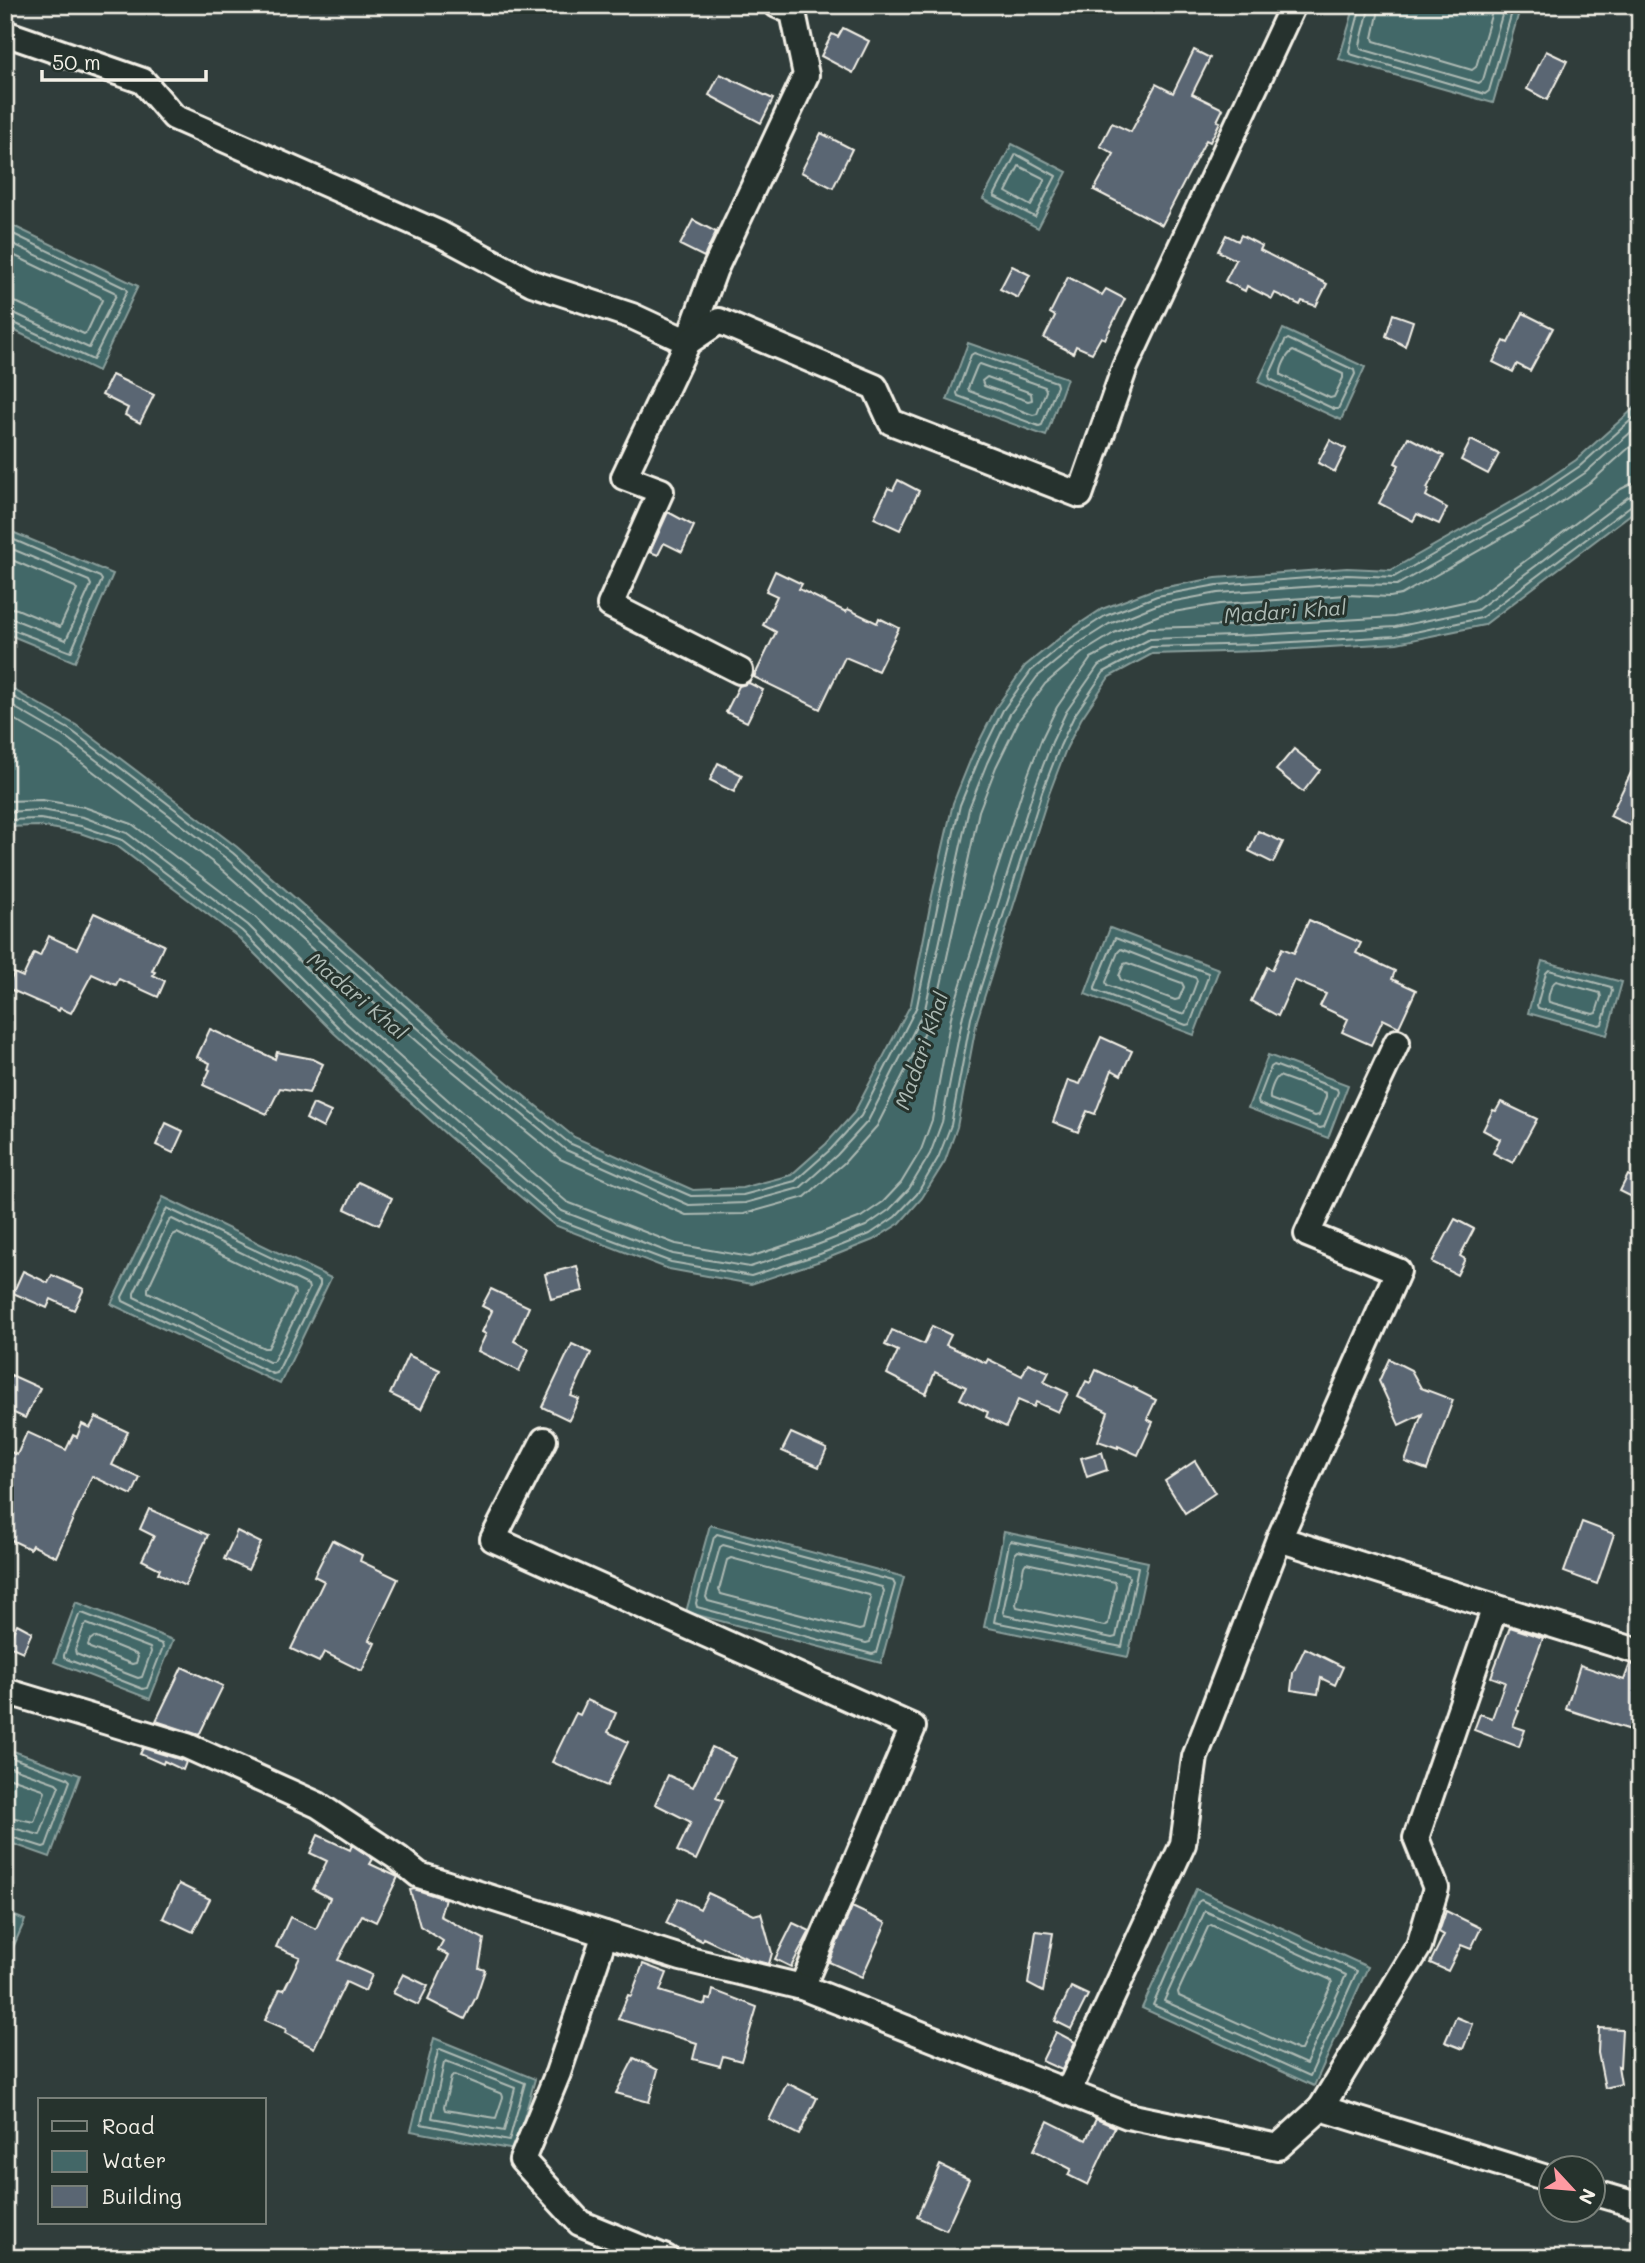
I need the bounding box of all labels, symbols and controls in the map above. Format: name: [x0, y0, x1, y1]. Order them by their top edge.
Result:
scale bar: [42, 38, 206, 82]
text: 50 m: [52, 48, 101, 75]
water label: Madari Khal: [1223, 593, 1348, 628]
water label: Madari Khal: [302, 945, 414, 1045]
water label: Madari Khal: [888, 987, 954, 1113]
legend: [38, 2098, 266, 2224]
text: Road: [102, 2112, 154, 2139]
text: Water: [102, 2146, 166, 2173]
north arrow: [1536, 2154, 1606, 2224]
text: Building: [102, 2182, 182, 2209]
text: N: [1573, 2185, 1602, 2209]

